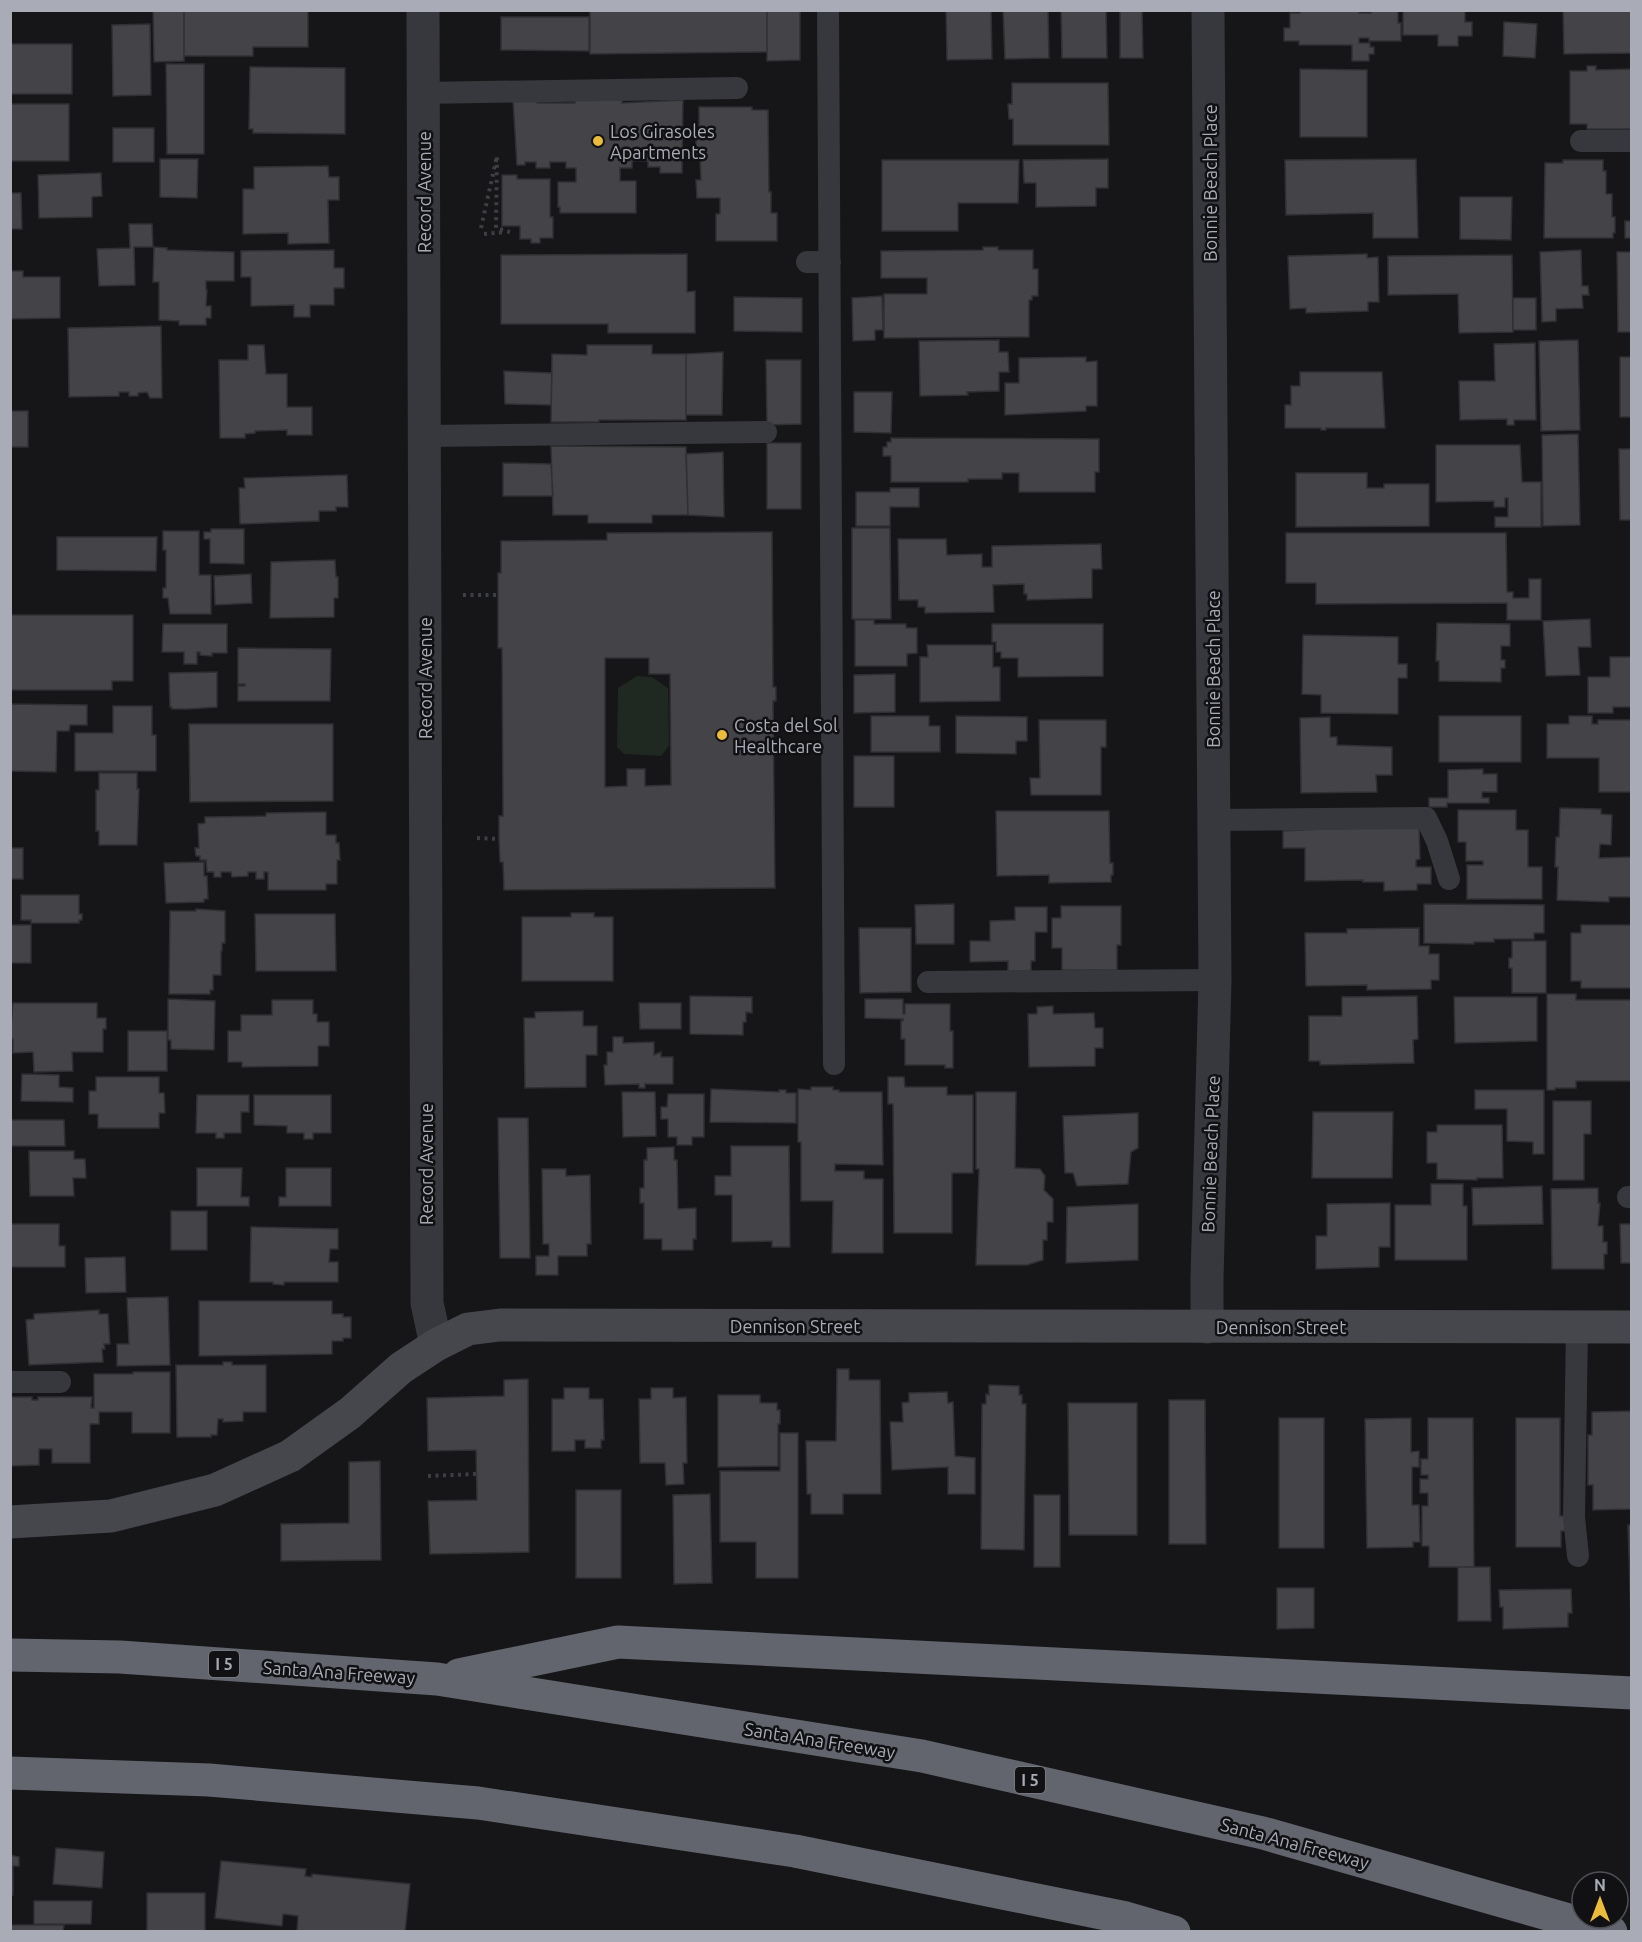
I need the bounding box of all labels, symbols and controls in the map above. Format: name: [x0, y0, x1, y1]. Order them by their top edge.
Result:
street label: Bonnie Beach Place: [1200, 104, 1220, 262]
place label: Los Girasoles Apartments: [610, 121, 715, 162]
street label: Record Avenue: [414, 131, 434, 253]
marker: Los Girasoles Apartments: [591, 134, 605, 148]
street label: Bonnie Beach Place: [1203, 590, 1223, 748]
street label: Record Avenue: [415, 617, 435, 739]
place label: Costa del Sol Healthcare: [734, 715, 838, 756]
marker: Costa del Sol Healthcare: [715, 728, 729, 742]
street label: Bonnie Beach Place: [1197, 1075, 1223, 1233]
street label: Record Avenue: [416, 1103, 436, 1225]
street label: Dennison Street: [730, 1316, 860, 1336]
street label: Dennison Street: [1216, 1317, 1346, 1337]
road number: I 5: [209, 1651, 239, 1677]
street label: Santa Ana Freeway: [262, 1657, 416, 1687]
street label: Santa Ana Freeway: [743, 1718, 897, 1762]
road number: I 5: [1015, 1767, 1045, 1793]
street label: Santa Ana Freeway: [1219, 1814, 1372, 1872]
north arrow: [1570, 1870, 1630, 1930]
text: N: [1594, 1876, 1606, 1894]

